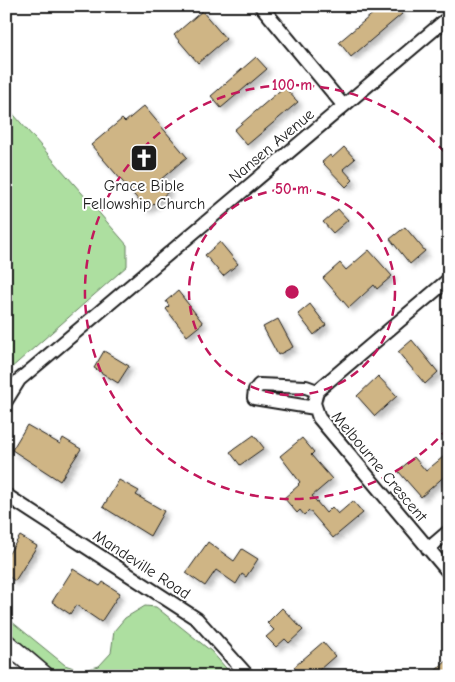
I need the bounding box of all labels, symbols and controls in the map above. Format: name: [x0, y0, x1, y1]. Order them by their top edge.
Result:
text: 100 m: [272, 76, 312, 94]
street label: Nansen Avenue: [226, 105, 318, 186]
church icon: Grace Bible Fellowship Church: [129, 143, 159, 173]
place label: Grace Bible Fellowship Church: [83, 177, 205, 213]
text: 50 m: [275, 180, 309, 198]
centre of rings: [283, 283, 301, 301]
street label: Melbourne Crescent: [328, 408, 431, 526]
street label: Mandeville Road: [89, 527, 193, 603]

